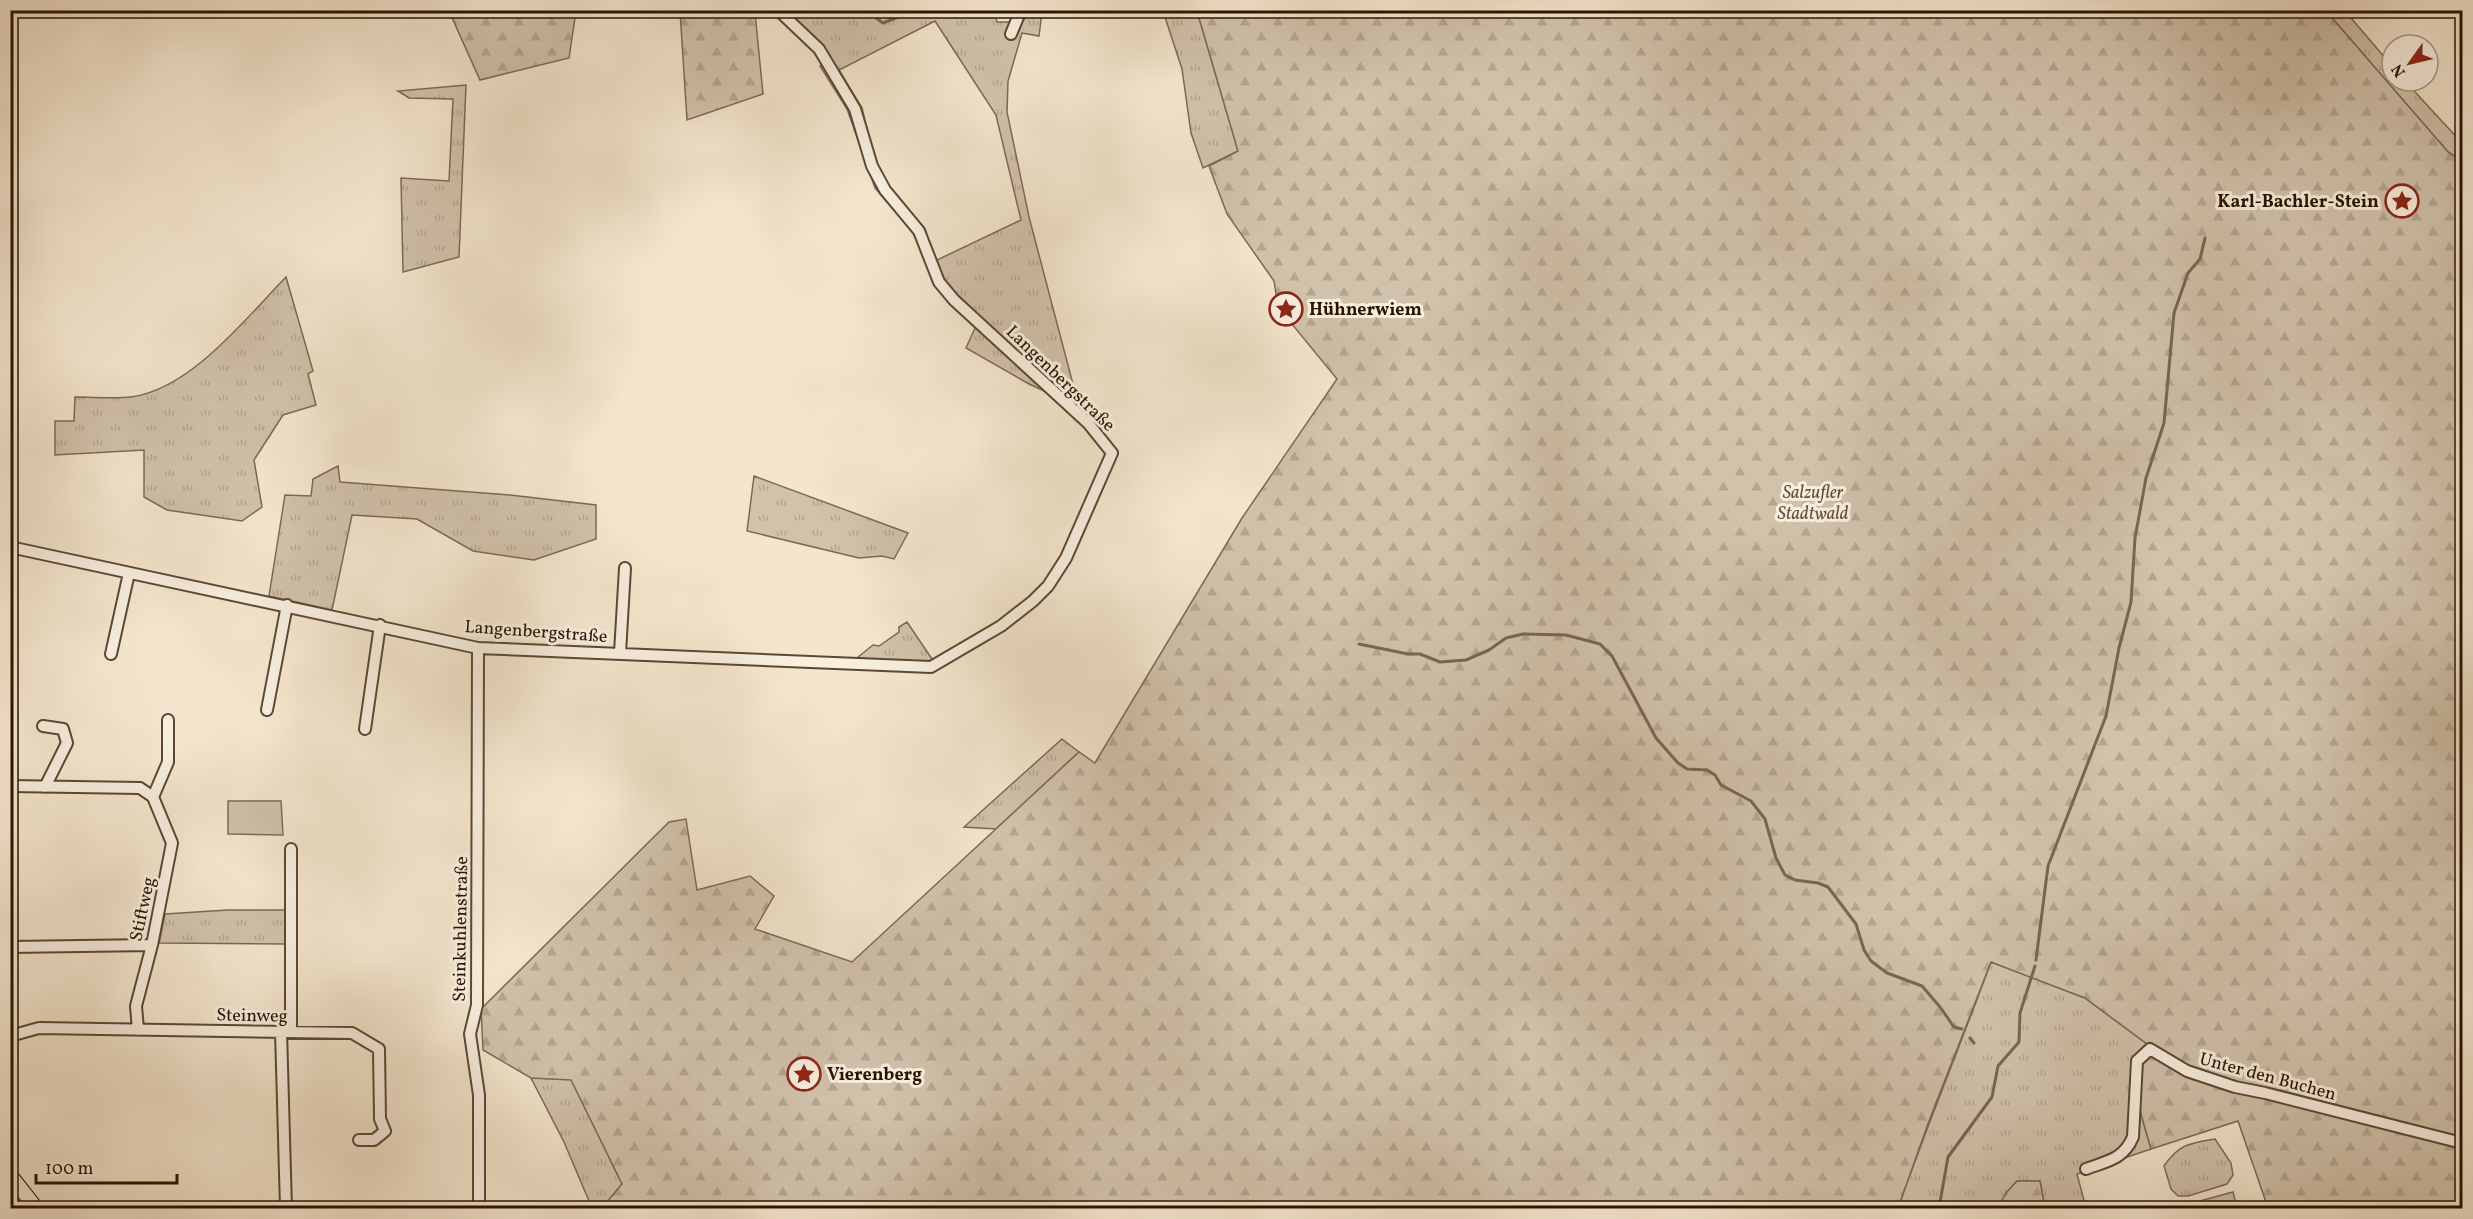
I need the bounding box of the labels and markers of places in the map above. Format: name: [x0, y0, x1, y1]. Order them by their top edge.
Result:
place icon: Karl-Bachler-Stein: [2384, 183, 2420, 219]
place label: Karl-Bachler-Stein: [2217, 190, 2379, 215]
place icon: Hühnerwiem: [1268, 291, 1304, 327]
place label: Hühnerwiem: [1309, 298, 1422, 323]
place icon: Vierenberg: [786, 1056, 822, 1092]
place label: Vierenberg: [827, 1063, 922, 1088]

